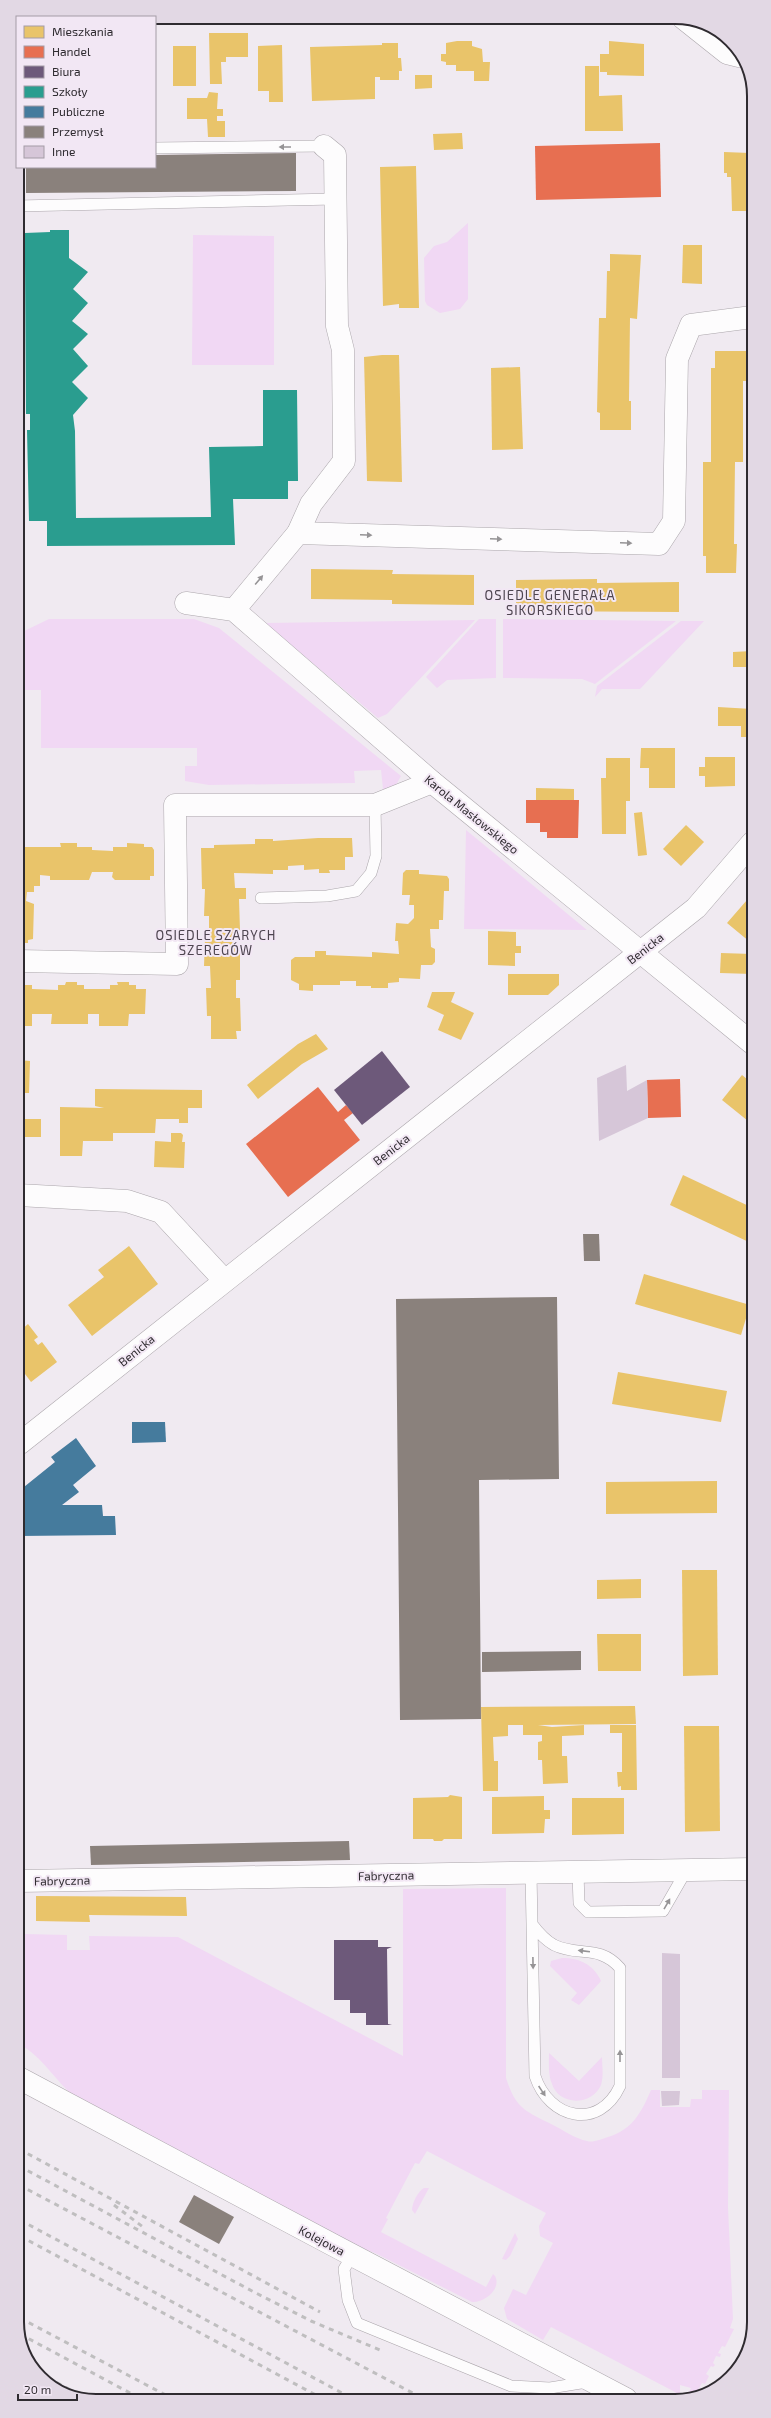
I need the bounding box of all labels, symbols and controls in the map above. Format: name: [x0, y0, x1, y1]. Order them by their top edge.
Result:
legend: [16, 16, 156, 168]
text: Mieszkania: [52, 24, 113, 38]
text: Handel: [52, 44, 91, 58]
text: Biura: [52, 64, 81, 78]
text: Szkoły: [52, 84, 88, 98]
text: Publiczne: [52, 104, 105, 118]
text: Przemysł: [52, 124, 103, 138]
text: Inne: [52, 144, 76, 158]
one-way arrow: [278, 144, 291, 150]
one-way arrow: [360, 532, 373, 538]
one-way arrow: [490, 536, 503, 542]
one-way arrow: [620, 540, 632, 547]
one-way arrow: [254, 575, 263, 586]
district label: OSIEDLE GENERAŁA SIKORSKIEGO: [484, 587, 616, 618]
street label: Karola Masłowskiego: [422, 772, 522, 856]
district label: OSIEDLE SZARYCH SZEREGÓW: [155, 927, 277, 958]
street label: Benicka: [624, 929, 666, 967]
street label: Benicka: [370, 1130, 412, 1168]
street label: Benicka: [115, 1331, 157, 1369]
street label: Fabryczna: [358, 1868, 414, 1882]
street label: Fabryczna: [34, 1873, 90, 1887]
one-way arrow: [664, 1898, 671, 1910]
one-way arrow: [578, 1948, 590, 1954]
one-way arrow: [530, 1957, 536, 1970]
one-way arrow: [617, 2049, 623, 2062]
one-way arrow: [538, 2086, 546, 2097]
street label: Kolejowa: [296, 2222, 347, 2259]
scale bar: [18, 2376, 77, 2402]
text: 20 m: [24, 2382, 51, 2396]

